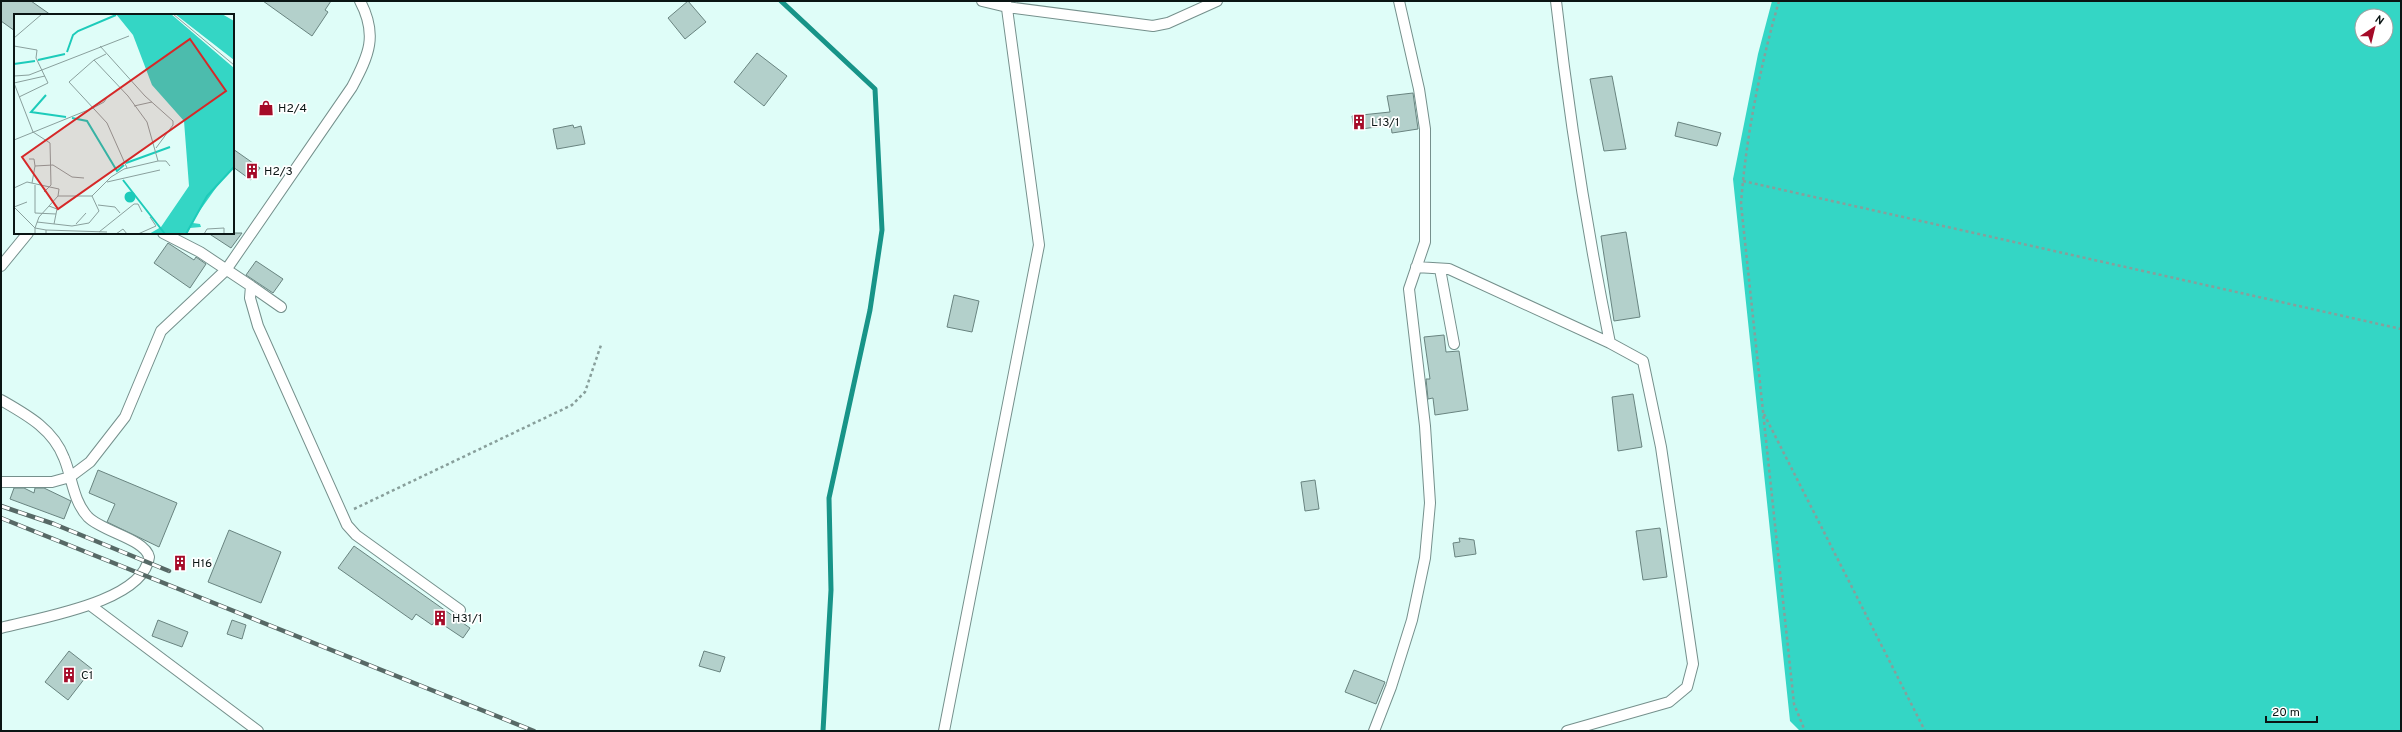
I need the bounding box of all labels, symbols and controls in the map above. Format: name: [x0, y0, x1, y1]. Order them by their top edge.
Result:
north arrow: [2354, 8, 2394, 48]
text: N: [2372, 13, 2386, 29]
inset map: [14, 14, 234, 234]
shop icon: H2/4: [257, 99, 275, 117]
place label: H2/4: [278, 101, 307, 117]
building icon: L13/1: [1350, 113, 1368, 131]
place label: L13/1: [1371, 115, 1399, 131]
building icon: H2/3: [243, 162, 261, 180]
place label: H2/3: [264, 164, 293, 180]
building icon: H16: [171, 554, 189, 572]
place label: H16: [192, 556, 212, 572]
building icon: H31/1: [431, 609, 449, 627]
place label: H31/1: [452, 611, 482, 627]
building icon: C1: [60, 666, 78, 684]
place label: C1: [81, 668, 93, 684]
scale bar: [2266, 698, 2317, 724]
text: 20 m: [2272, 705, 2300, 721]

